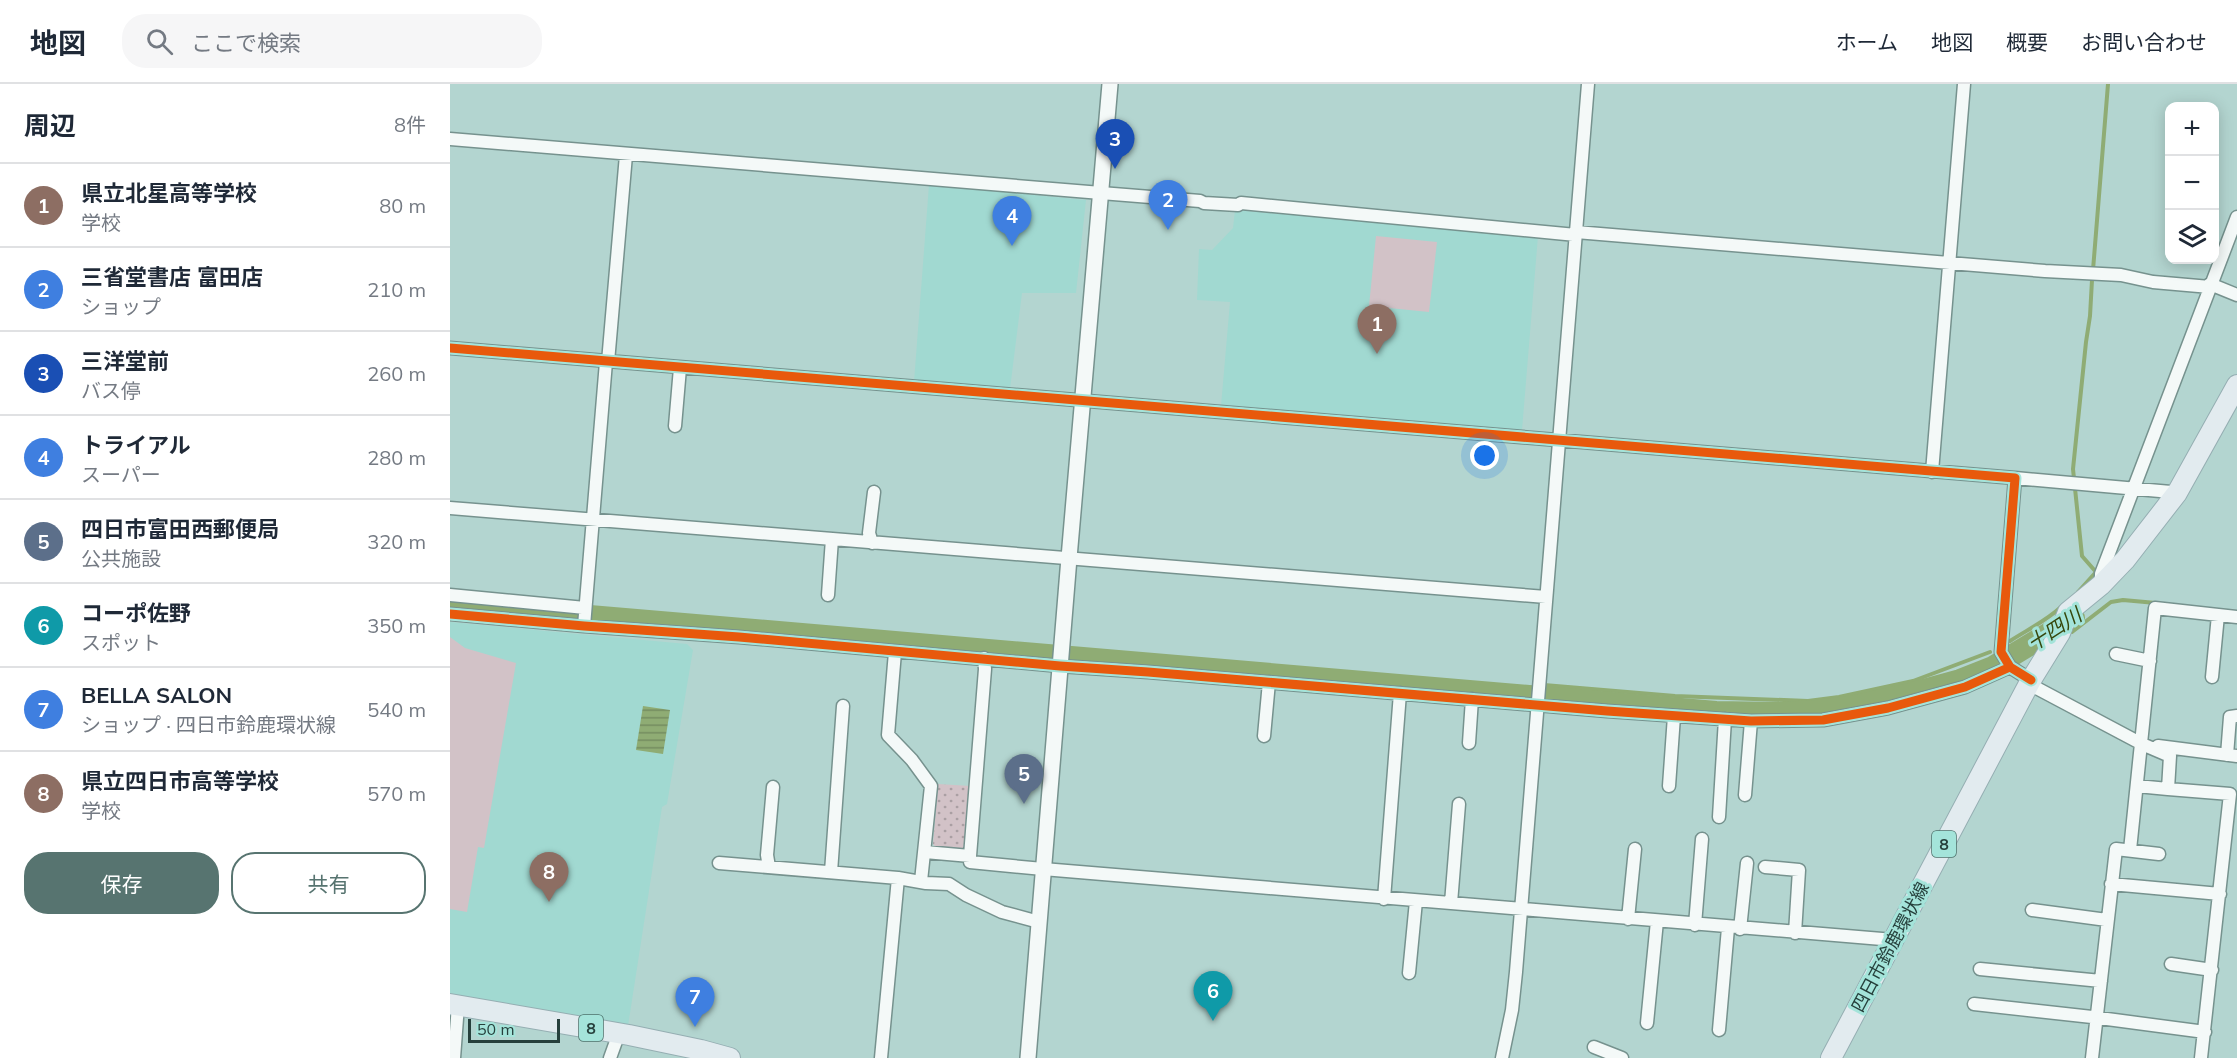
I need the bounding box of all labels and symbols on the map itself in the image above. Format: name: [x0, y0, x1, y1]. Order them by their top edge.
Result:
pin: 3: [1096, 120, 1134, 169]
pin: 2: [1148, 180, 1188, 230]
pin: 4: [992, 196, 1032, 246]
pin: 1: [1358, 304, 1396, 354]
your location: [1470, 441, 1499, 470]
water label: 十四川: [2022, 601, 2088, 656]
pin: 5: [1004, 754, 1044, 804]
road number: 8: [1932, 831, 1956, 857]
pin: 8: [530, 852, 568, 902]
street label: 四日市鈴鹿環状線: [1846, 878, 1934, 1016]
pin: 6: [1194, 972, 1233, 1021]
pin: 7: [676, 978, 714, 1027]
road number: 8: [579, 1015, 603, 1041]
scale bar: [468, 1016, 560, 1044]

